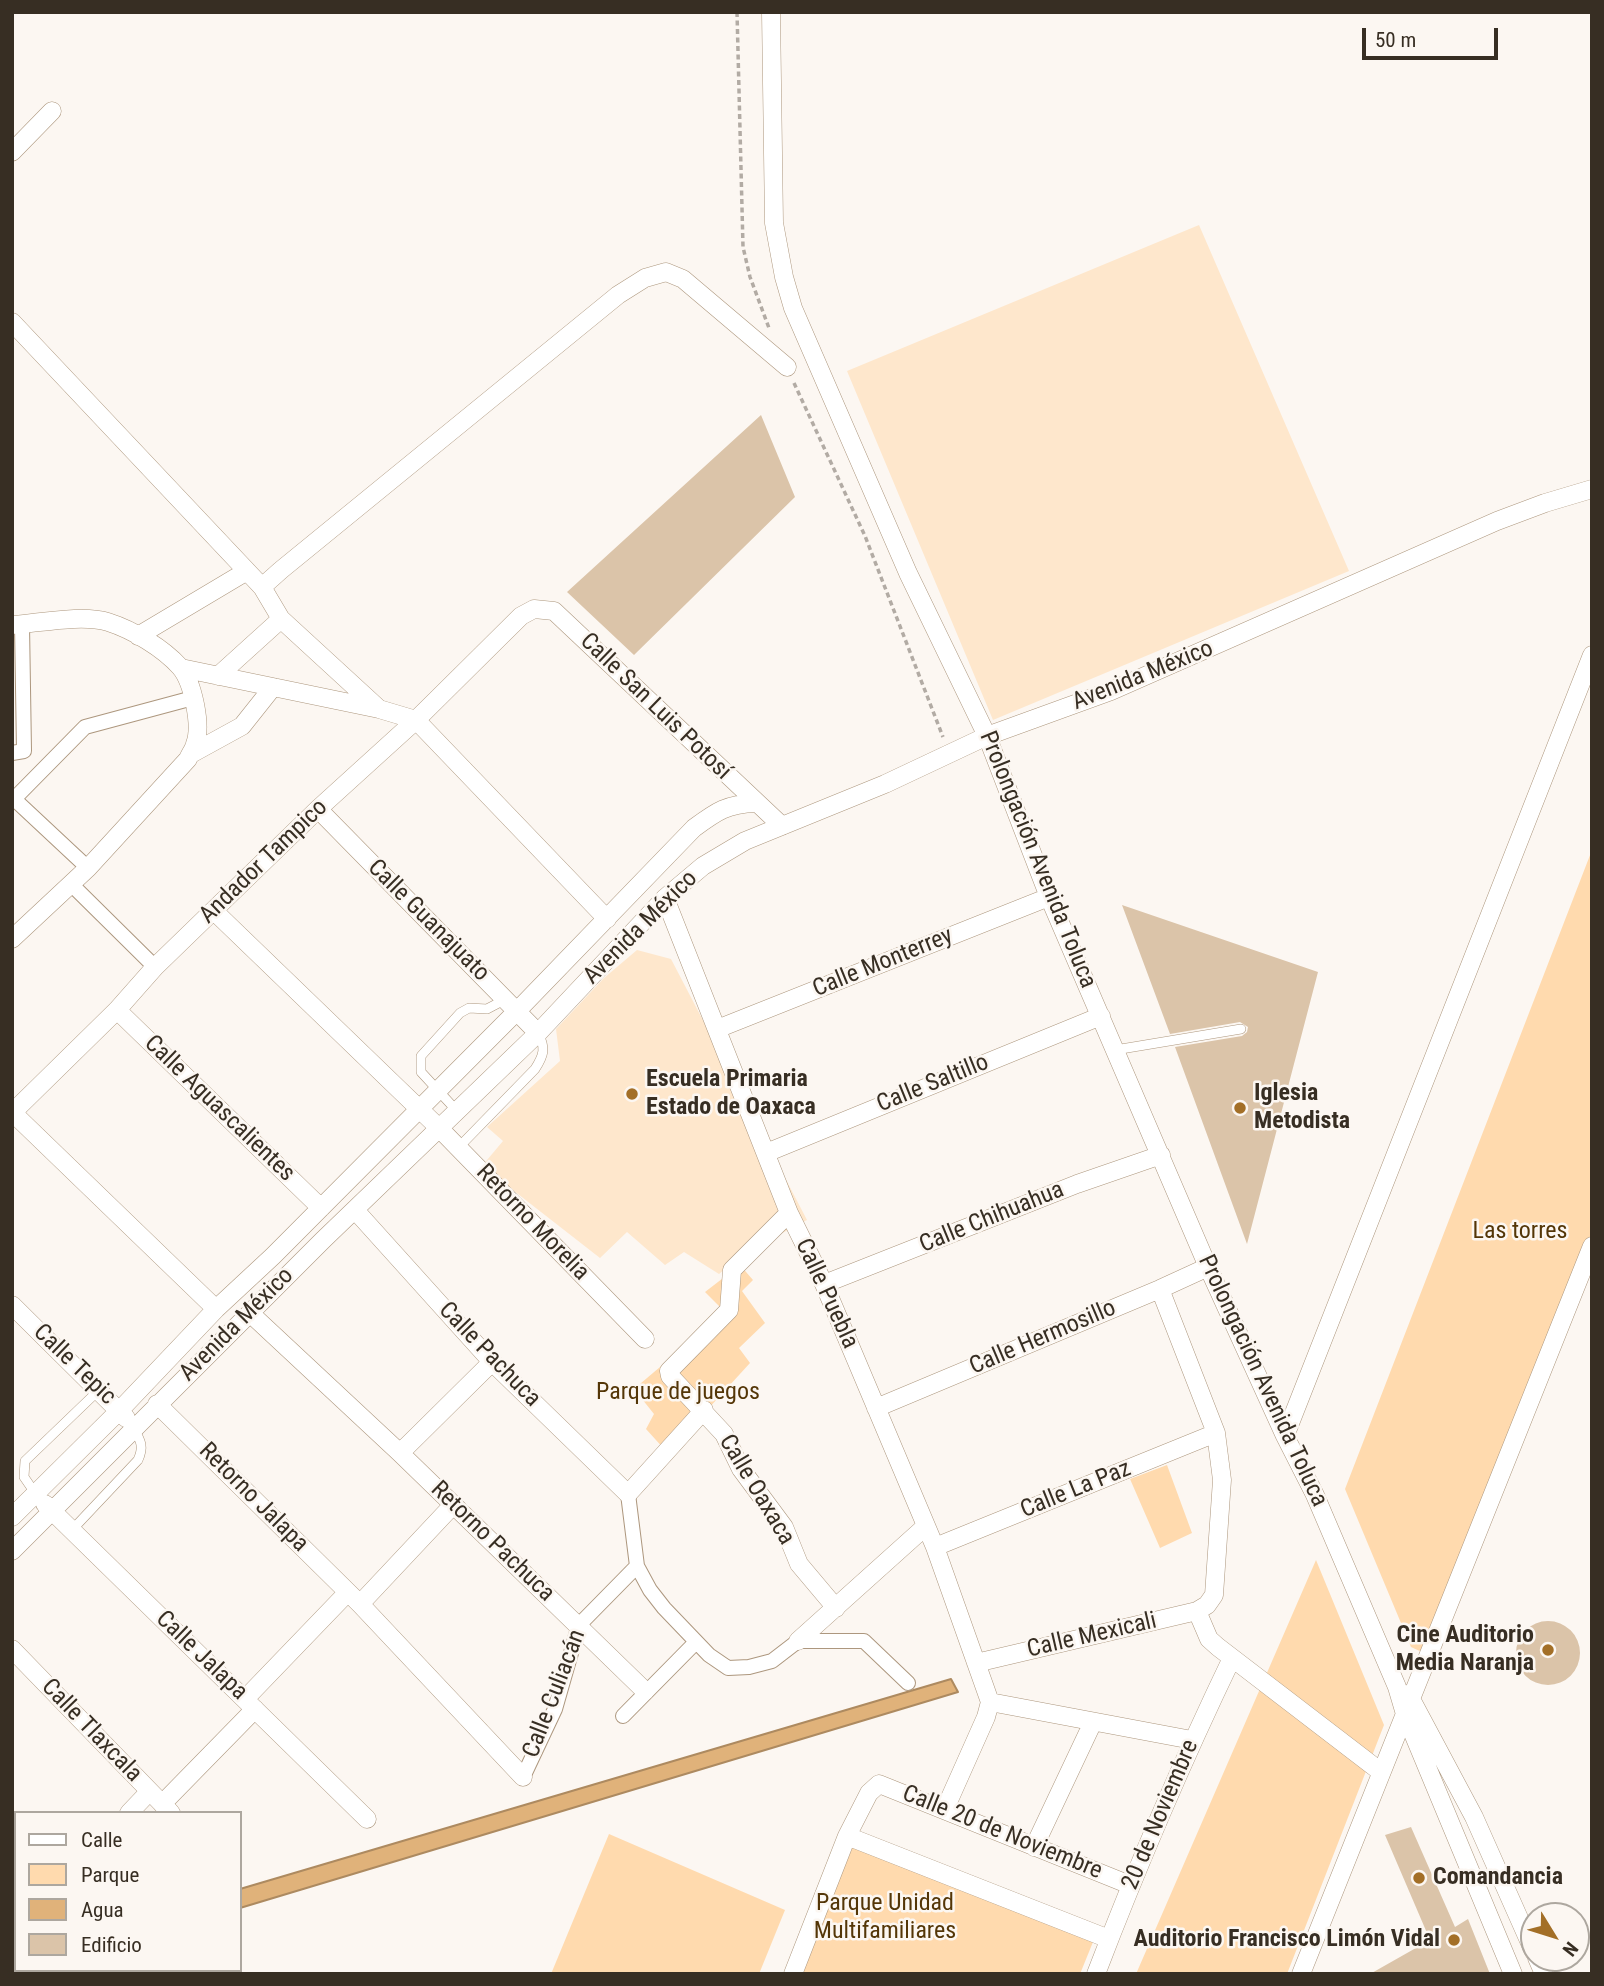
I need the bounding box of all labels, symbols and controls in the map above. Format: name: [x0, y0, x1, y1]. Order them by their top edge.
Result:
scale bar: [1366, 14, 1502, 58]
text: 50 m: [1375, 28, 1416, 52]
street label: Calle San Luis Potosí: [573, 627, 737, 787]
street label: Avenida México: [1068, 635, 1218, 717]
street label: Prolongación Avenida Toluca: [972, 727, 1102, 993]
street label: Andador Tampico: [194, 794, 334, 930]
street label: Calle Guanajuato: [361, 854, 495, 988]
street label: Avenida México: [578, 865, 704, 991]
street label: Calle Monterrey: [809, 922, 957, 1004]
street label: Calle Aguascalientes: [138, 1030, 300, 1188]
street label: Calle Saltillo: [873, 1049, 993, 1119]
place label: Escuela Primaria Estado de Oaxaca: [646, 1066, 816, 1122]
place label: Iglesia Metodista: [1254, 1080, 1350, 1136]
marker: Escuela Primaria Estado de Oaxaca: [624, 1086, 640, 1102]
marker: Iglesia Metodista: [1232, 1100, 1248, 1116]
street label: Retorno Morelia: [469, 1159, 595, 1287]
street label: Calle Chihuahua: [916, 1176, 1068, 1260]
park label: Las torres: [1473, 1218, 1567, 1246]
street label: Calle Puebla: [788, 1235, 864, 1353]
street label: Prolongación Avenida Toluca: [1191, 1251, 1333, 1511]
street label: Avenida México: [174, 1262, 300, 1388]
street label: Calle Hermosillo: [966, 1294, 1120, 1382]
street label: Calle Pachuca: [432, 1297, 546, 1413]
street label: Calle Tepic: [27, 1319, 121, 1411]
park label: Parque de juegos: [596, 1379, 760, 1407]
street label: Calle Oaxaca: [712, 1430, 800, 1550]
street label: Retorno Jalapa: [192, 1437, 314, 1559]
street label: Calle La Paz: [1017, 1455, 1135, 1525]
street label: Retorno Pachuca: [424, 1476, 560, 1608]
street label: Calle Jalapa: [149, 1605, 253, 1707]
street label: Calle Mexicali: [1025, 1607, 1159, 1665]
place label: Cine Auditorio Media Naranja: [1396, 1622, 1534, 1678]
street label: Calle Culiacán: [517, 1626, 593, 1762]
marker: Cine Auditorio Media Naranja: [1540, 1642, 1556, 1658]
street label: Calle Tlaxcala: [35, 1673, 147, 1789]
street label: 20 de Noviembre: [1117, 1736, 1205, 1894]
street label: Calle 20 de Noviembre: [898, 1780, 1106, 1886]
legend: [14, 1811, 242, 1972]
text: Calle: [81, 1828, 122, 1852]
text: Parque: [81, 1863, 139, 1887]
place label: Comandancia: [1433, 1864, 1563, 1892]
marker: Comandancia: [1411, 1870, 1427, 1886]
park label: Parque Unidad Multifamiliares: [814, 1890, 956, 1946]
text: Agua: [81, 1898, 124, 1922]
north arrow: [1520, 1902, 1590, 1972]
place label: Auditorio Francisco Limón Vidal: [1134, 1926, 1440, 1954]
marker: Auditorio Francisco Limón Vidal: [1446, 1932, 1462, 1948]
text: Edificio: [81, 1933, 142, 1957]
text: N: [1558, 1937, 1583, 1961]

